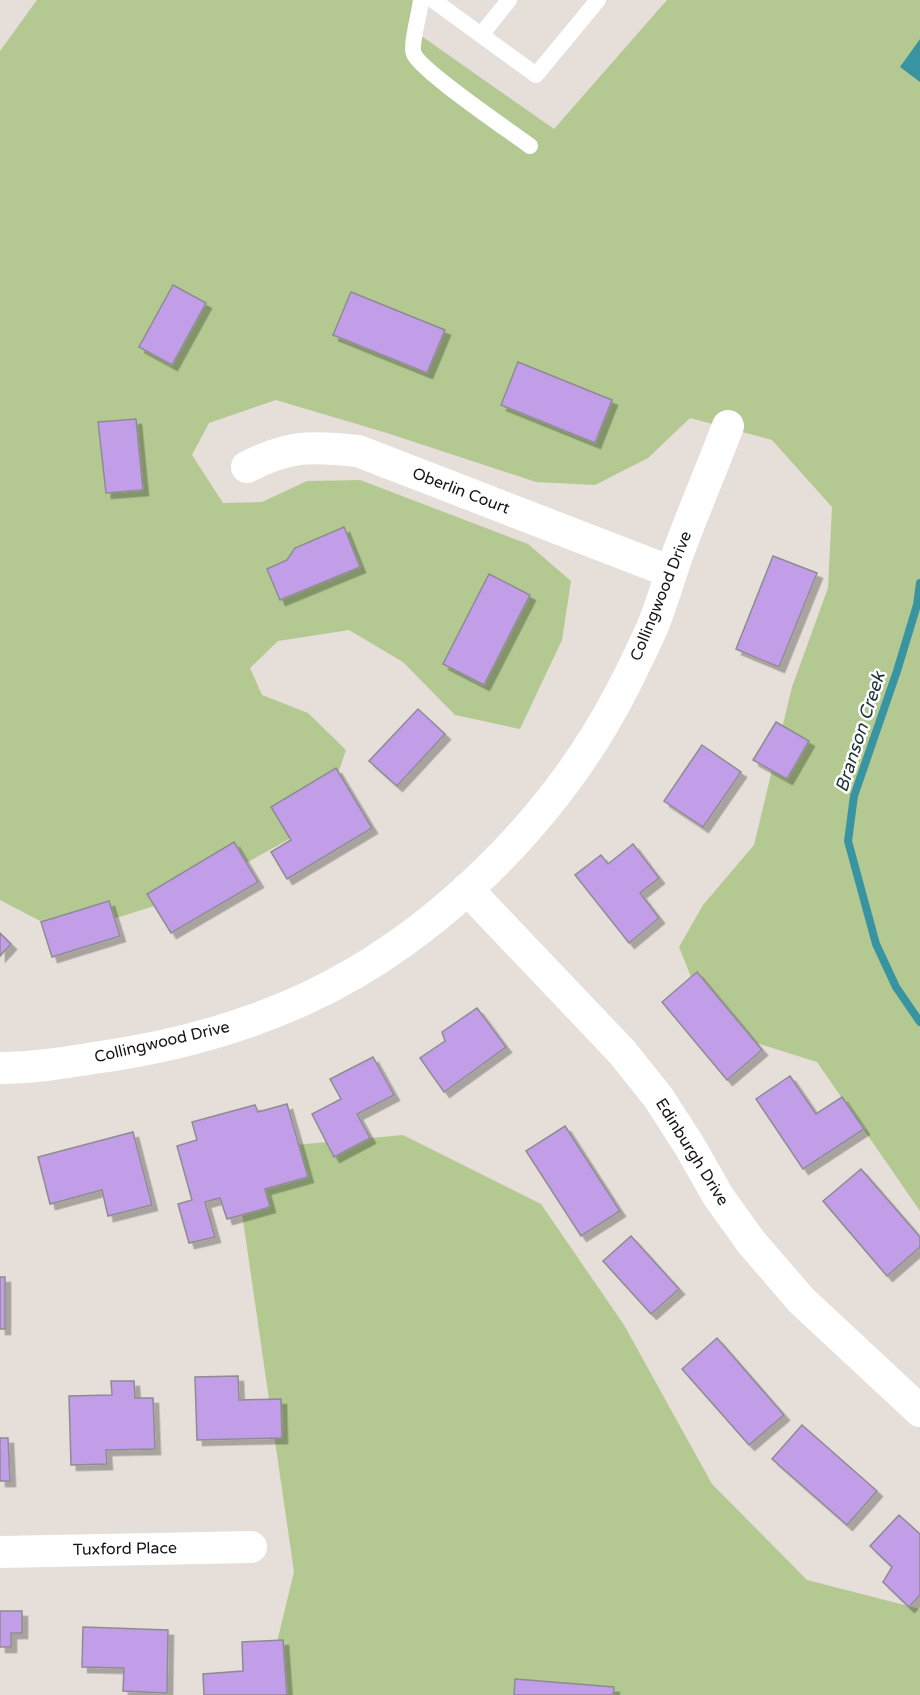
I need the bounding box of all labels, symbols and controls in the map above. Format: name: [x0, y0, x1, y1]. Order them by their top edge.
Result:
street label: Oberlin Court: [410, 463, 512, 519]
street label: Collingwood Drive: [626, 528, 696, 664]
water label: Branson Creek: [830, 668, 890, 795]
street label: Collingwood Drive: [92, 1017, 232, 1067]
street label: Edinburgh Drive: [651, 1095, 733, 1209]
street label: Tuxford Place: [73, 1538, 177, 1560]

